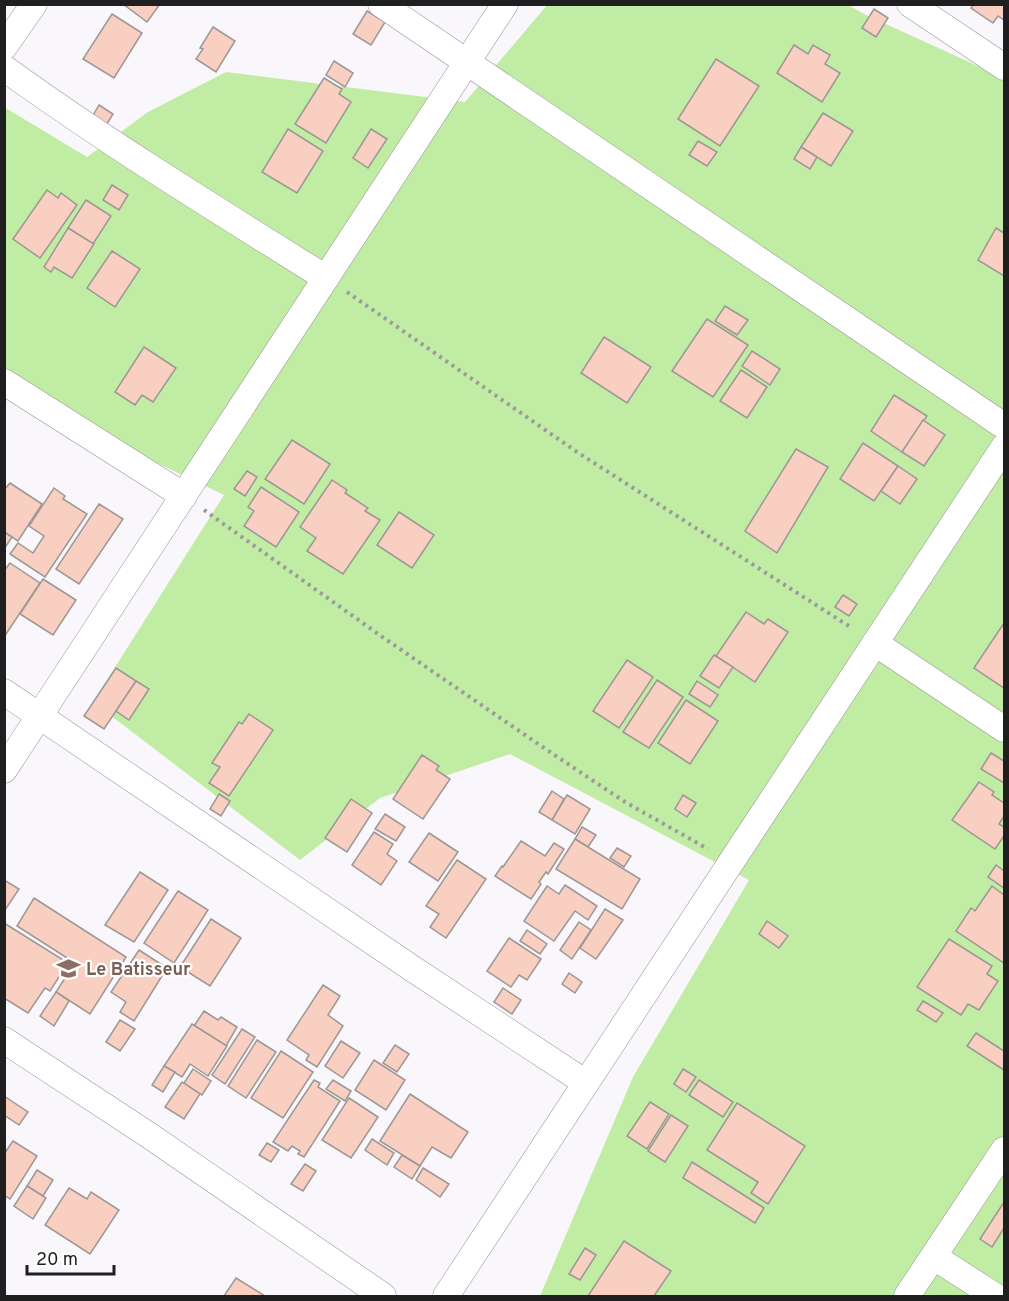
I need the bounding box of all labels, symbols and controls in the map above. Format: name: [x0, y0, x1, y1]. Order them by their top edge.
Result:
school or university icon: Le Batisseur: [55, 956, 81, 982]
place label: Le Batisseur: [86, 959, 191, 982]
scale bar: [27, 1238, 114, 1276]
text: 20 m: [36, 1249, 78, 1272]

